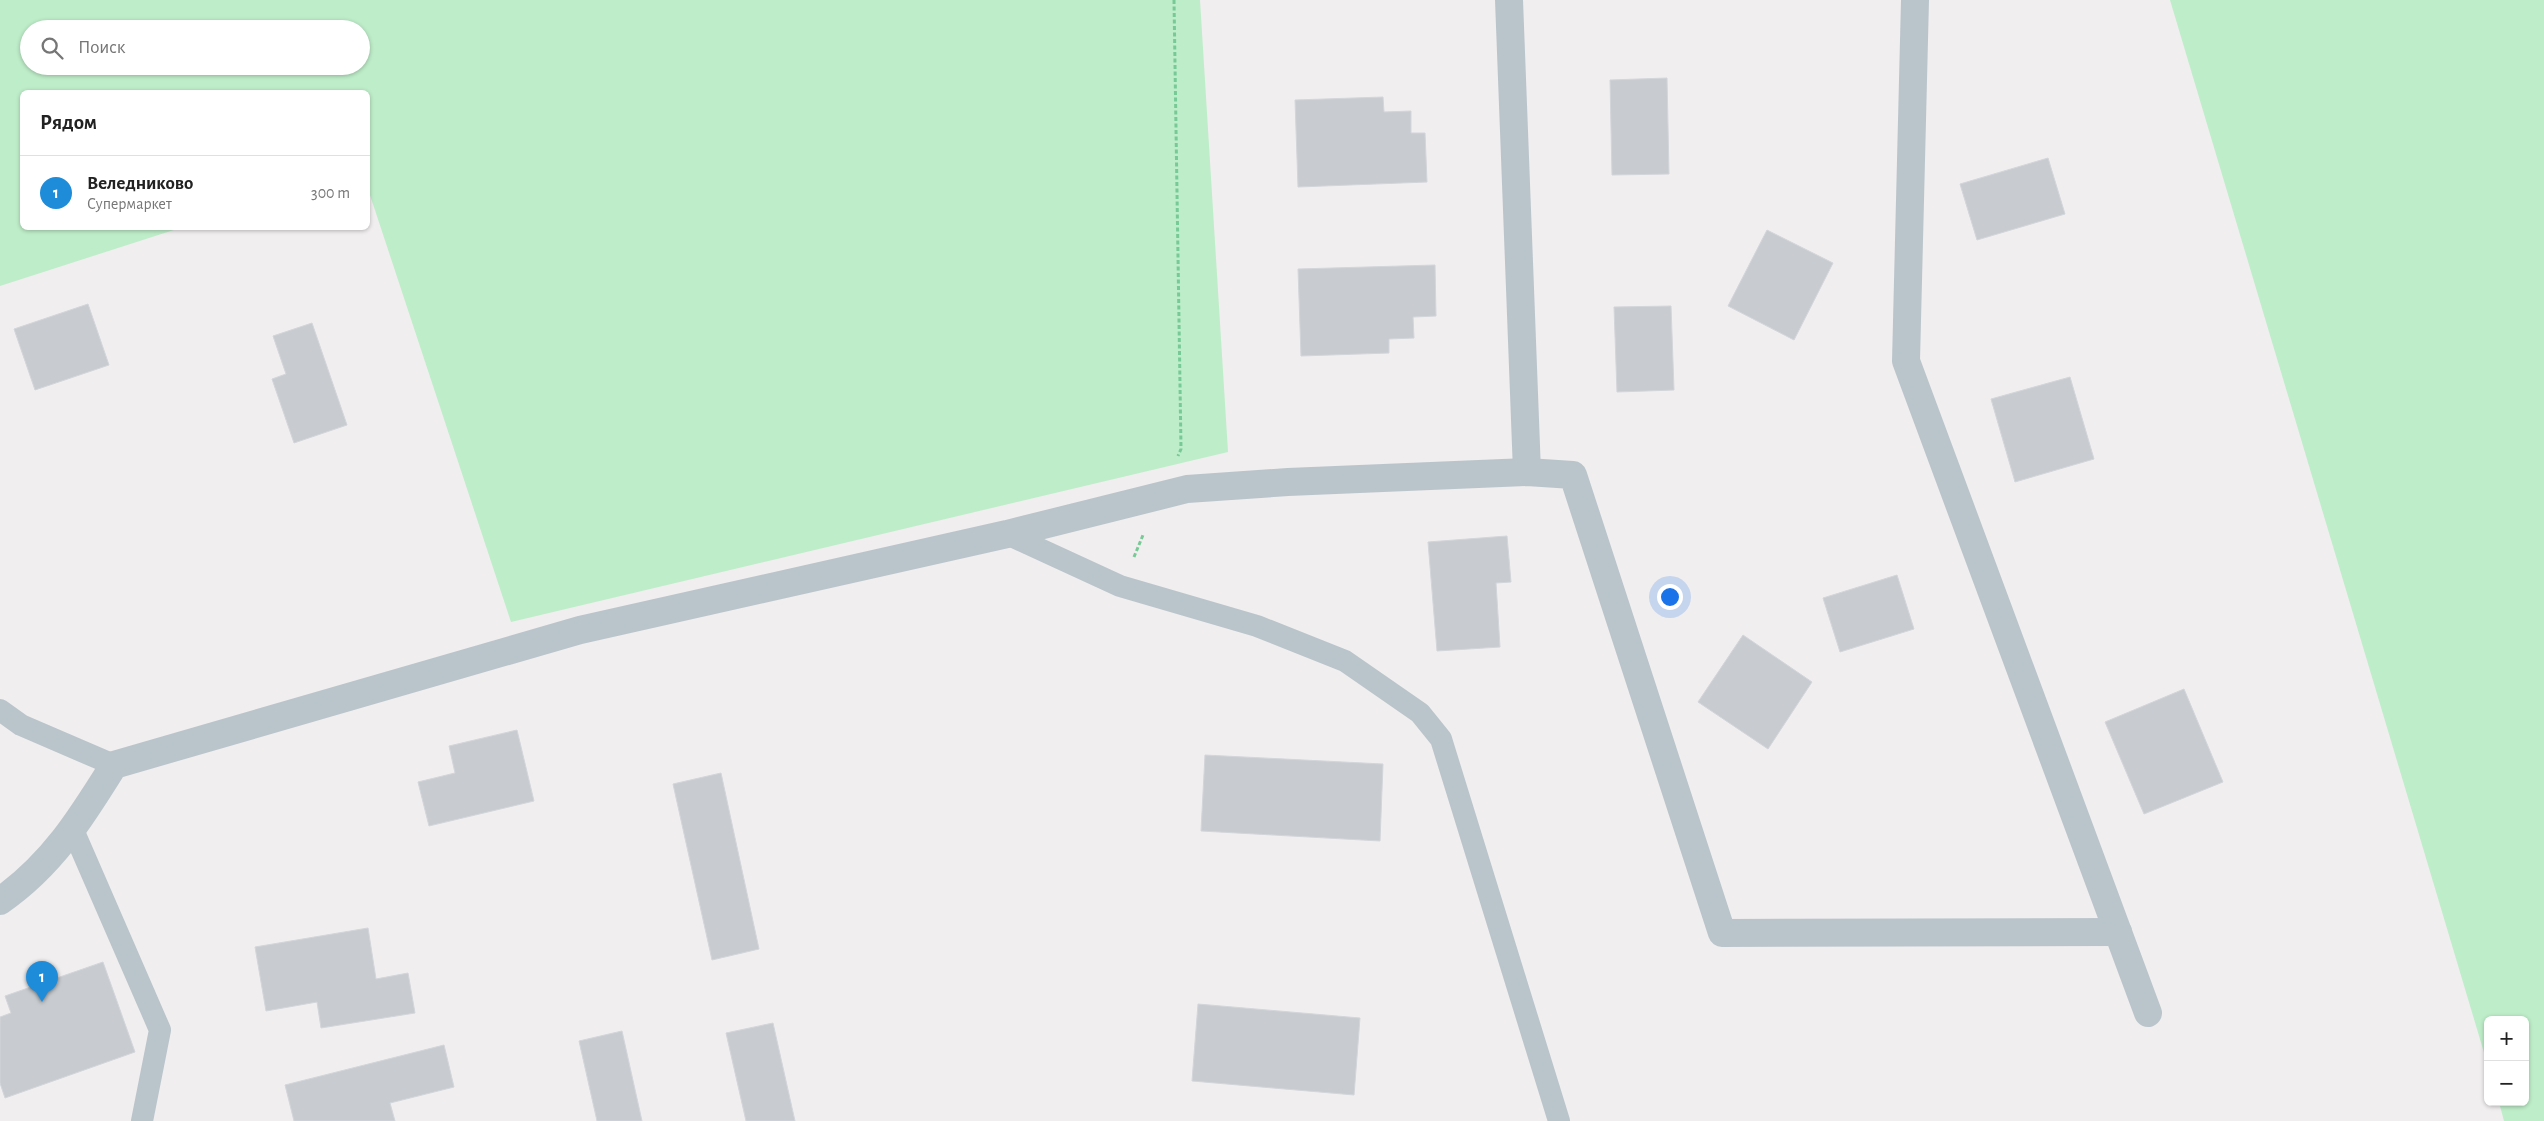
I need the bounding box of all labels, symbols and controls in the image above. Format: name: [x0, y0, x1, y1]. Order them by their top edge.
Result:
search box: [20, 20, 370, 75]
icon: search: [38, 34, 66, 62]
text: Поиск: [78, 38, 125, 57]
text: Рядом: [40, 112, 97, 133]
text: Веледниково: [87, 174, 193, 193]
text: 1: [53, 185, 59, 201]
text: 300 m: [311, 185, 350, 201]
text: Супермаркет: [87, 196, 172, 212]
your location: [1657, 584, 1683, 610]
pin: 1: [26, 961, 58, 1002]
map controls: [2484, 1016, 2529, 1106]
button: +: [2484, 1016, 2529, 1061]
button: −: [2484, 1061, 2529, 1106]

